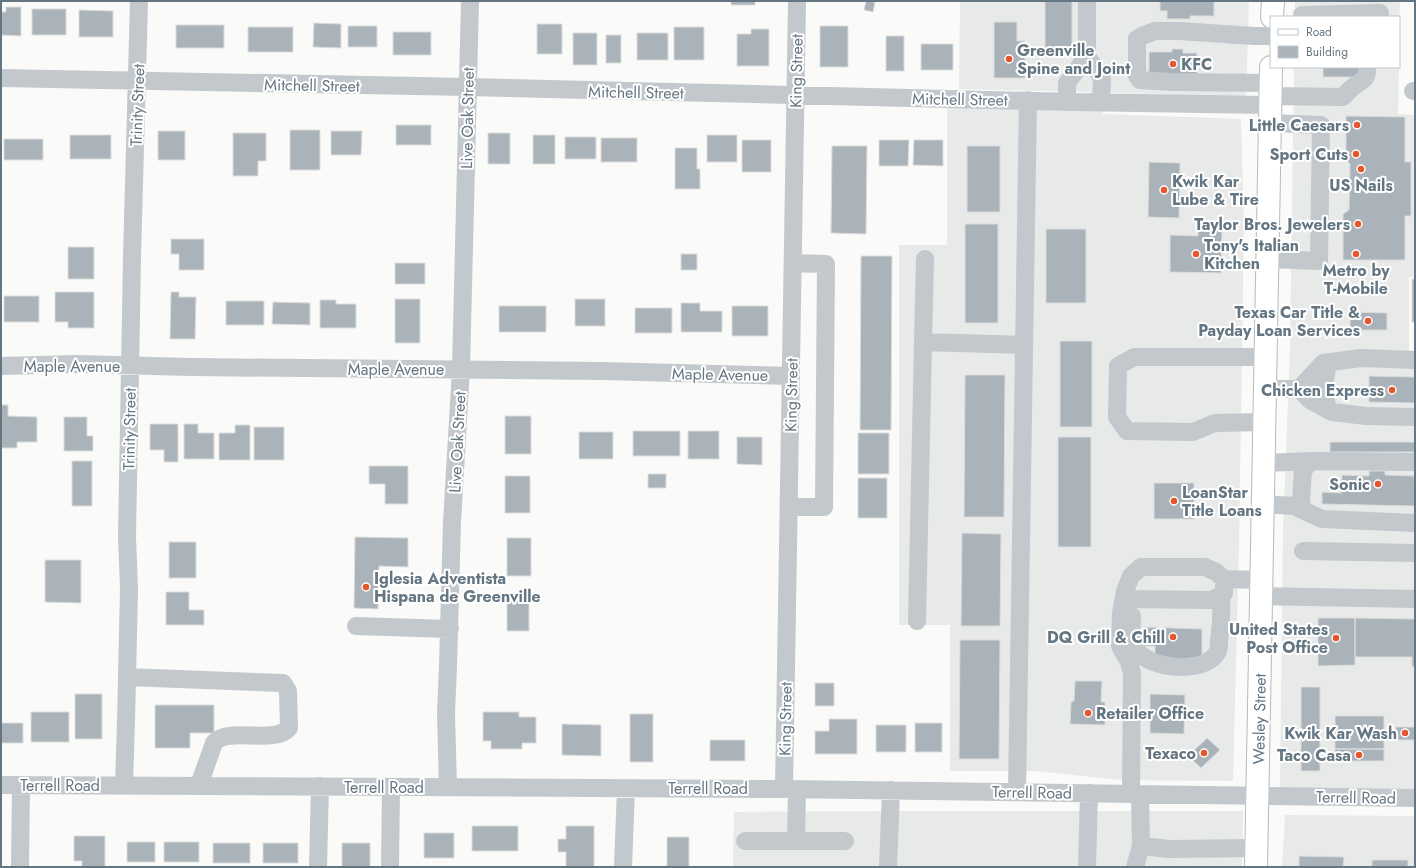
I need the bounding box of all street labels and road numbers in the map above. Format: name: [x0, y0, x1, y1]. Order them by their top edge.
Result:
street label: King Street: [784, 34, 809, 108]
street label: Trinity Street: [125, 63, 150, 147]
street label: Live Oak Street: [455, 67, 480, 169]
street label: Mitchell Street: [264, 73, 360, 98]
street label: Mitchell Street: [588, 80, 684, 105]
street label: Mitchell Street: [912, 87, 1008, 112]
street label: Maple Avenue: [24, 355, 120, 378]
street label: Maple Avenue: [348, 358, 444, 381]
street label: King Street: [779, 358, 804, 432]
street label: Maple Avenue: [672, 362, 768, 387]
street label: Trinity Street: [117, 388, 142, 470]
street label: Live Oak Street: [443, 391, 472, 493]
street label: Wesley Street: [1247, 673, 1272, 765]
street label: King Street: [773, 682, 798, 756]
street label: Terrell Road: [20, 774, 100, 797]
street label: Terrell Road: [344, 776, 424, 799]
street label: Terrell Road: [668, 777, 748, 800]
street label: Terrell Road: [992, 780, 1072, 805]
street label: Terrell Road: [1316, 785, 1396, 810]

